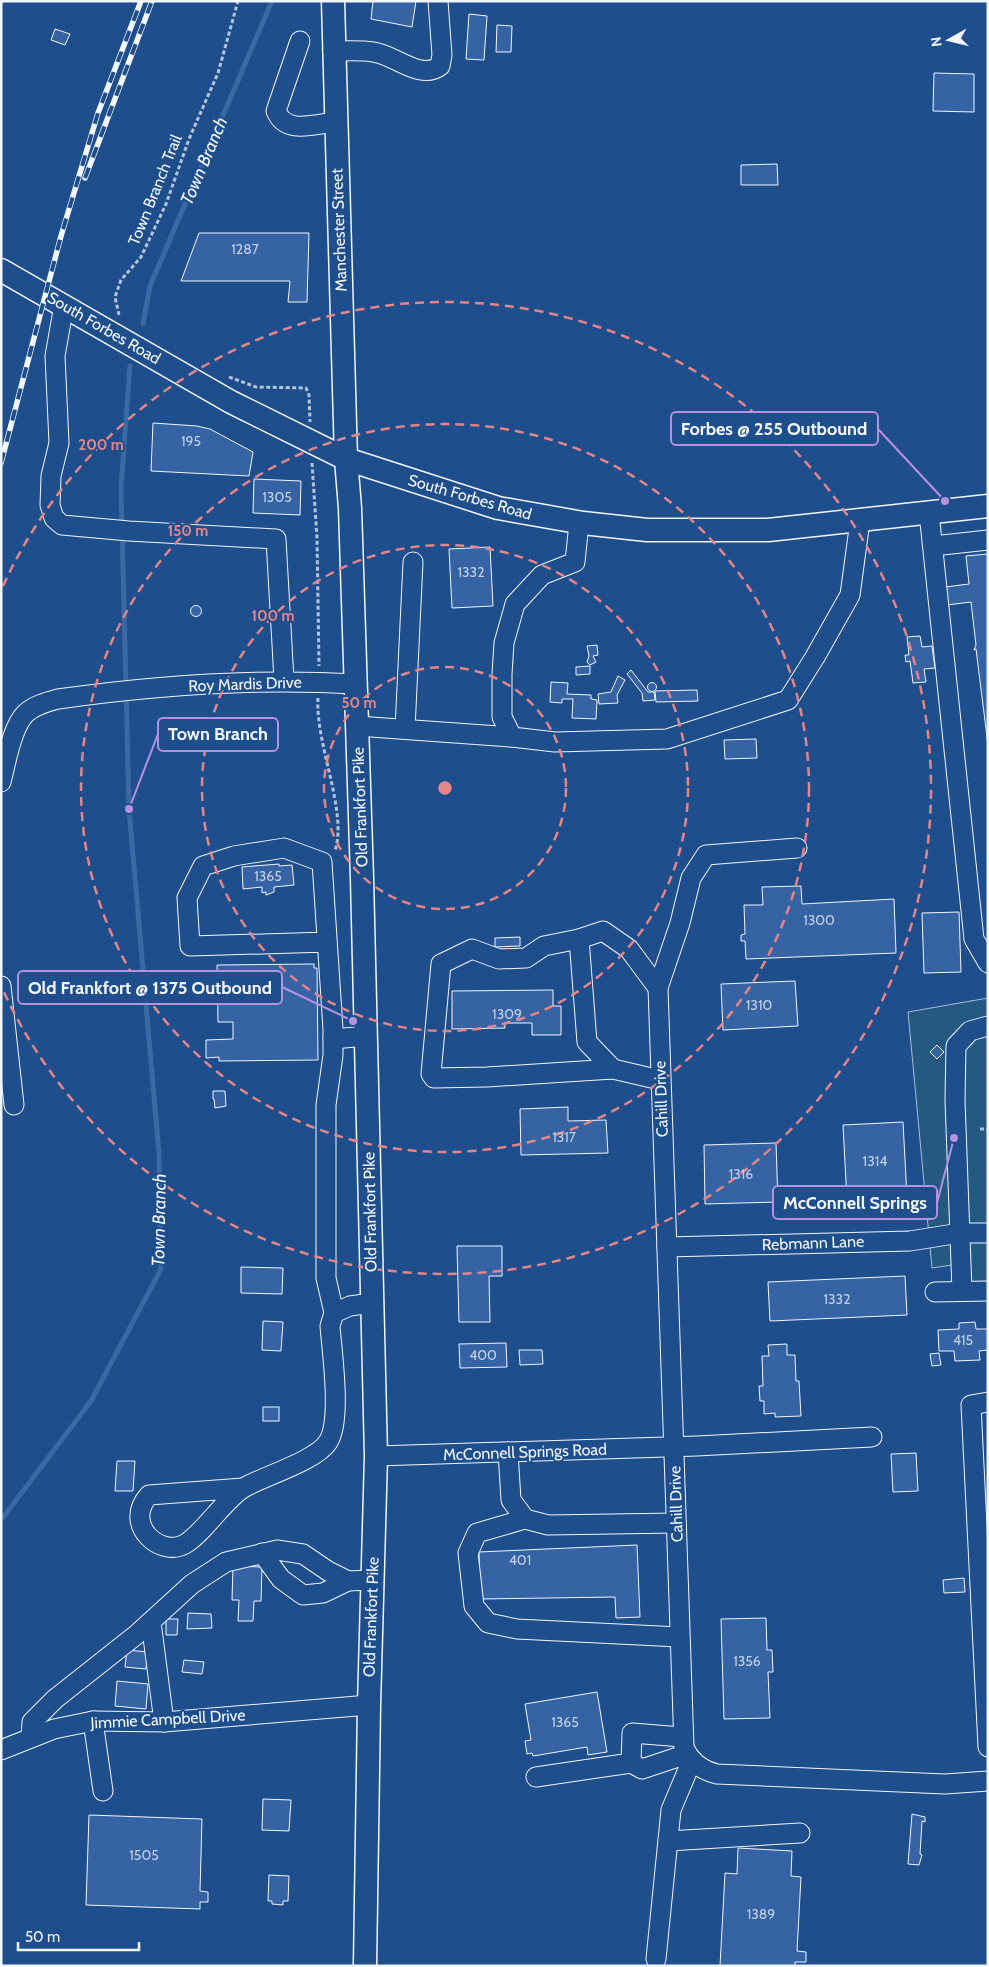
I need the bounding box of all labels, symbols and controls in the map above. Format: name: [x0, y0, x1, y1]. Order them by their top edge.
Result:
north arrow: [924, 15, 974, 65]
text: N: [927, 36, 946, 48]
water label: Town Branch: [176, 114, 232, 208]
street label: Town Branch Trail: [124, 132, 186, 248]
street label: Manchester Street: [327, 167, 351, 292]
house number: 1287: [231, 240, 259, 258]
street label: South Forbes Road: [44, 288, 164, 368]
callout: Forbes @ 255 Outbound: [671, 412, 878, 445]
text: Forbes @ 255 Outbound: [681, 418, 867, 440]
house number: 195: [181, 432, 201, 450]
text: 200 m: [78, 436, 124, 454]
street label: South Forbes Road: [406, 470, 534, 524]
house number: 1305: [262, 488, 292, 506]
text: 150 m: [168, 522, 208, 540]
house number: 1332: [457, 563, 485, 581]
text: 100 m: [251, 607, 295, 625]
street label: Roy Mardis Drive: [188, 673, 302, 695]
text: 50 m: [341, 694, 377, 712]
callout: Town Branch: [158, 718, 278, 751]
text: Town Branch: [168, 723, 268, 745]
street label: Old Frankfort Pike: [348, 747, 372, 867]
centre of rings: [436, 779, 454, 797]
house number: 1365: [254, 867, 282, 885]
house number: 1300: [803, 911, 835, 929]
callout: Old Frankfort @ 1375 Outbound: [18, 971, 282, 1004]
text: Old Frankfort @ 1375 Outbound: [28, 977, 272, 999]
house number: 1310: [746, 996, 772, 1014]
house number: 1309: [492, 1005, 522, 1023]
street label: Cahill Drive: [650, 1060, 672, 1138]
house number: 1317: [552, 1128, 576, 1146]
street label: Old Frankfort Pike: [359, 1152, 381, 1272]
house number: 1314: [863, 1152, 887, 1170]
house number: 1316: [729, 1165, 753, 1183]
water label: Town Branch: [147, 1173, 171, 1267]
callout: McConnell Springs: [773, 1186, 937, 1219]
text: McConnell Springs: [783, 1192, 927, 1214]
street label: Rebmann Lane: [761, 1232, 865, 1254]
house number: 1332: [823, 1290, 851, 1308]
house number: 415: [953, 1331, 973, 1349]
house number: 400: [469, 1346, 497, 1364]
street label: McConnell Springs Road: [443, 1440, 607, 1464]
street label: Cahill Drive: [665, 1465, 687, 1543]
house number: 401: [509, 1551, 531, 1569]
street label: Old Frankfort Pike: [359, 1557, 383, 1677]
house number: 1356: [733, 1652, 761, 1670]
street label: Jimmie Campbell Drive: [89, 1705, 246, 1733]
house number: 1365: [551, 1713, 579, 1731]
house number: 1505: [129, 1846, 159, 1864]
house number: 1389: [747, 1905, 775, 1923]
scale bar: [18, 1920, 139, 1952]
text: 50 m: [25, 1928, 60, 1946]

